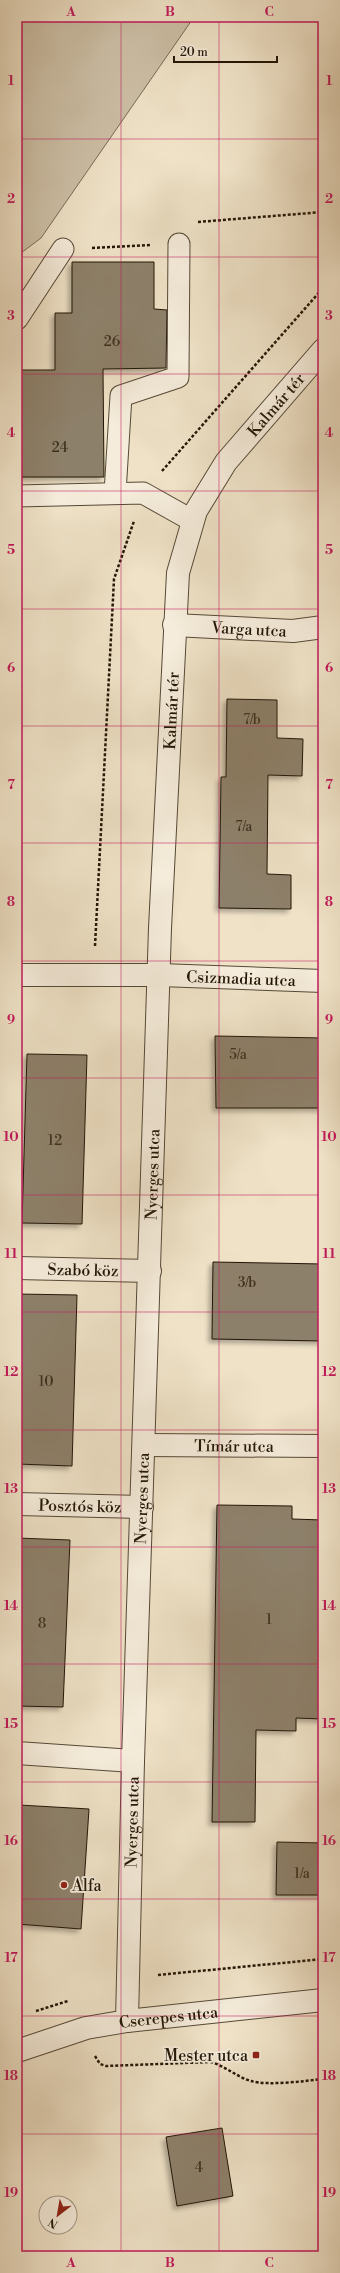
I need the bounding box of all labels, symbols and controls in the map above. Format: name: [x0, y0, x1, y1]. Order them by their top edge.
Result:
text: A: [65, 4, 76, 20]
text: B: [165, 4, 175, 20]
text: C: [264, 4, 274, 20]
scale bar: [174, 38, 277, 64]
text: 20 m: [180, 45, 208, 60]
text: 1: [8, 73, 15, 89]
text: 1: [326, 73, 333, 89]
text: 2: [7, 191, 15, 207]
text: 2: [325, 191, 333, 207]
text: 3: [7, 308, 15, 324]
text: 3: [325, 308, 333, 324]
house number: 26: [104, 333, 121, 351]
street label: Kalmár tér: [243, 369, 310, 441]
text: 4: [7, 425, 16, 441]
text: 4: [325, 425, 334, 441]
house number: 24: [52, 439, 68, 457]
text: 5: [7, 542, 15, 558]
text: 5: [325, 542, 333, 558]
street label: Varga utca: [210, 618, 288, 642]
text: 6: [7, 660, 15, 676]
text: 6: [325, 660, 333, 676]
street label: Kalmár tér: [160, 671, 184, 750]
house number: 7/b: [243, 711, 261, 729]
text: 7: [7, 777, 15, 793]
text: 7: [325, 777, 333, 793]
house number: 7/a: [236, 818, 253, 836]
text: 8: [7, 894, 15, 910]
text: 8: [325, 894, 333, 910]
street label: Csizmadia utca: [186, 967, 297, 991]
text: 9: [7, 1012, 15, 1028]
text: 9: [325, 1012, 333, 1028]
house number: 5/a: [229, 1046, 248, 1064]
street label: Nyerges utca: [142, 1127, 165, 1221]
text: 10: [3, 1129, 19, 1145]
text: 10: [321, 1129, 337, 1145]
house number: 12: [48, 1132, 62, 1150]
text: 11: [5, 1246, 18, 1262]
text: 11: [323, 1246, 336, 1262]
street label: Szabó köz: [47, 1260, 119, 1281]
house number: 3/b: [238, 1274, 256, 1292]
text: 12: [4, 1364, 18, 1380]
text: 12: [322, 1364, 336, 1380]
house number: 10: [39, 1373, 53, 1391]
street label: Tímár utca: [194, 1436, 275, 1457]
street label: Nyerges utca: [131, 1451, 154, 1544]
text: 13: [4, 1481, 18, 1497]
text: 13: [322, 1481, 336, 1497]
street label: Posztós köz: [38, 1496, 122, 1518]
text: 14: [4, 1598, 18, 1614]
text: 14: [322, 1598, 336, 1614]
house number: 1: [266, 1611, 272, 1629]
house number: 8: [38, 1615, 46, 1633]
text: 15: [4, 1716, 18, 1732]
text: 15: [322, 1716, 336, 1732]
street label: Nyerges utca: [122, 1775, 144, 1868]
text: 16: [4, 1833, 18, 1849]
text: 16: [322, 1833, 336, 1849]
house number: 1/a: [294, 1865, 311, 1883]
place label: Alfa: [71, 1876, 103, 1896]
marker: Alfa: [59, 1880, 69, 1890]
text: 17: [4, 1950, 18, 1966]
text: 17: [322, 1950, 336, 1966]
street label: Cserepes utca: [118, 2002, 220, 2033]
place label: Mester utca: [164, 2046, 249, 2066]
marker: Mester utca: [251, 2050, 261, 2060]
text: 18: [4, 2068, 18, 2084]
text: 18: [322, 2068, 336, 2084]
house number: 4: [195, 2159, 203, 2177]
text: 19: [4, 2185, 18, 2201]
text: 19: [322, 2185, 336, 2201]
north arrow: [38, 2195, 78, 2235]
text: N: [46, 2214, 61, 2231]
text: A: [65, 2255, 76, 2271]
text: B: [165, 2255, 175, 2271]
text: C: [264, 2255, 274, 2271]

